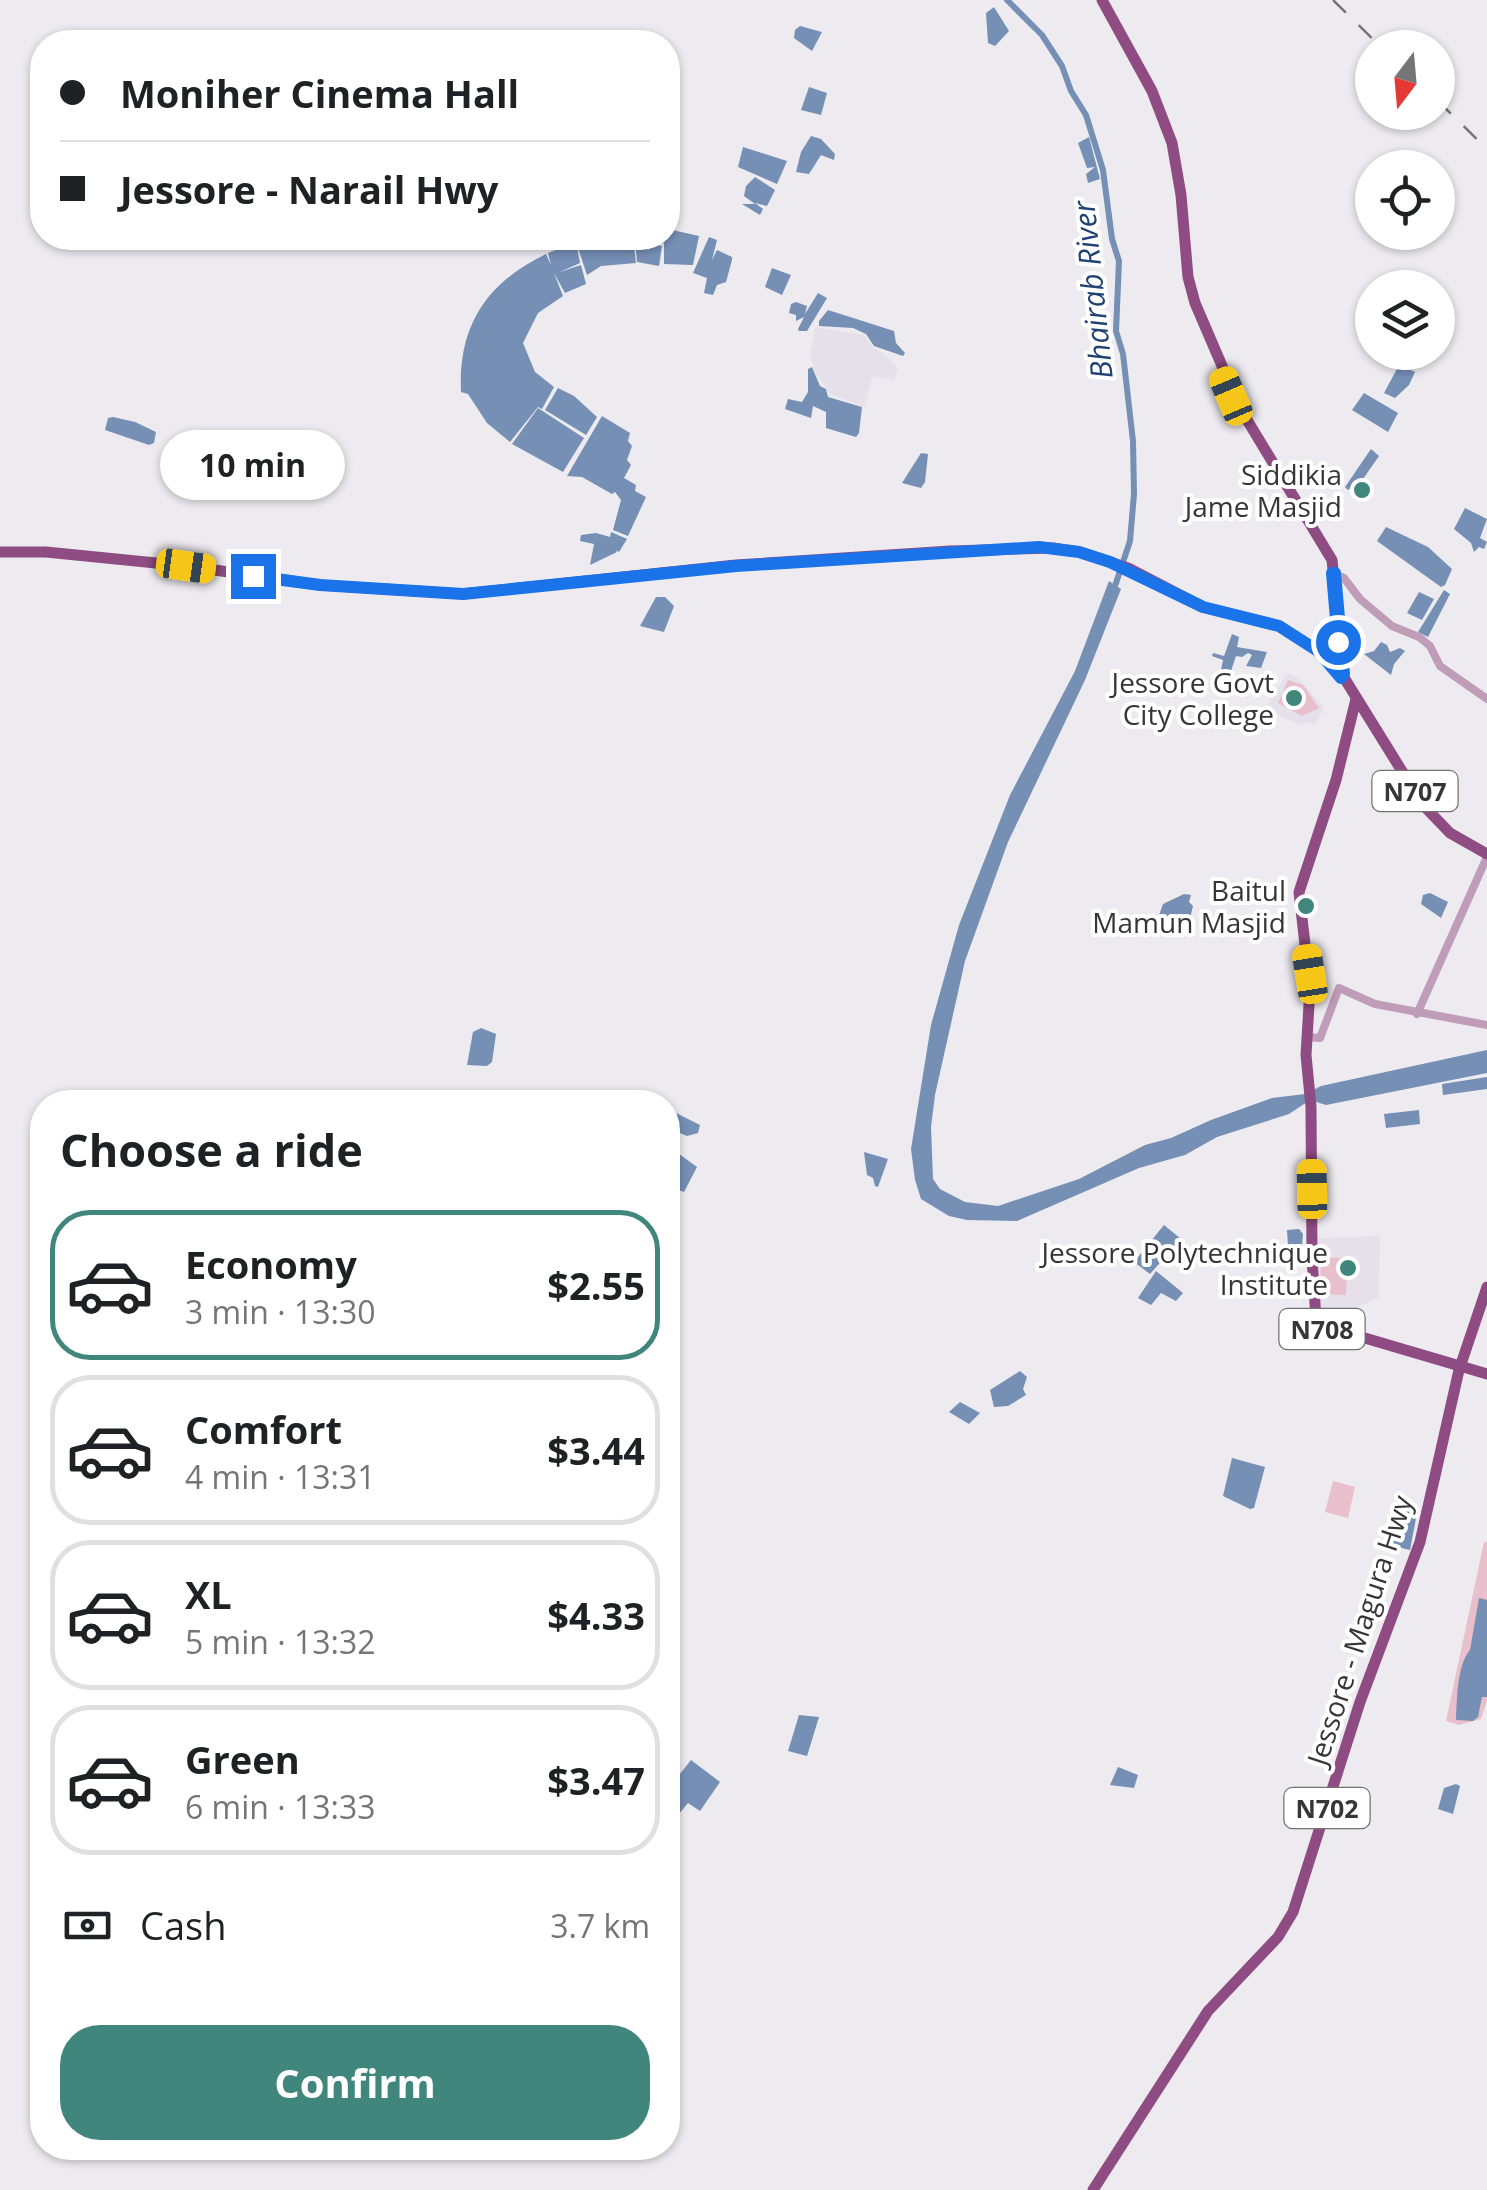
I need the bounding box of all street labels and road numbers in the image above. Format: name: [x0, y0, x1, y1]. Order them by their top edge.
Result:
road number: N707: [1372, 771, 1458, 811]
road number: N708: [1280, 1309, 1364, 1349]
street label: Jessore - Magura Hwy: [1297, 1489, 1421, 1772]
road number: N702: [1284, 1788, 1370, 1828]

